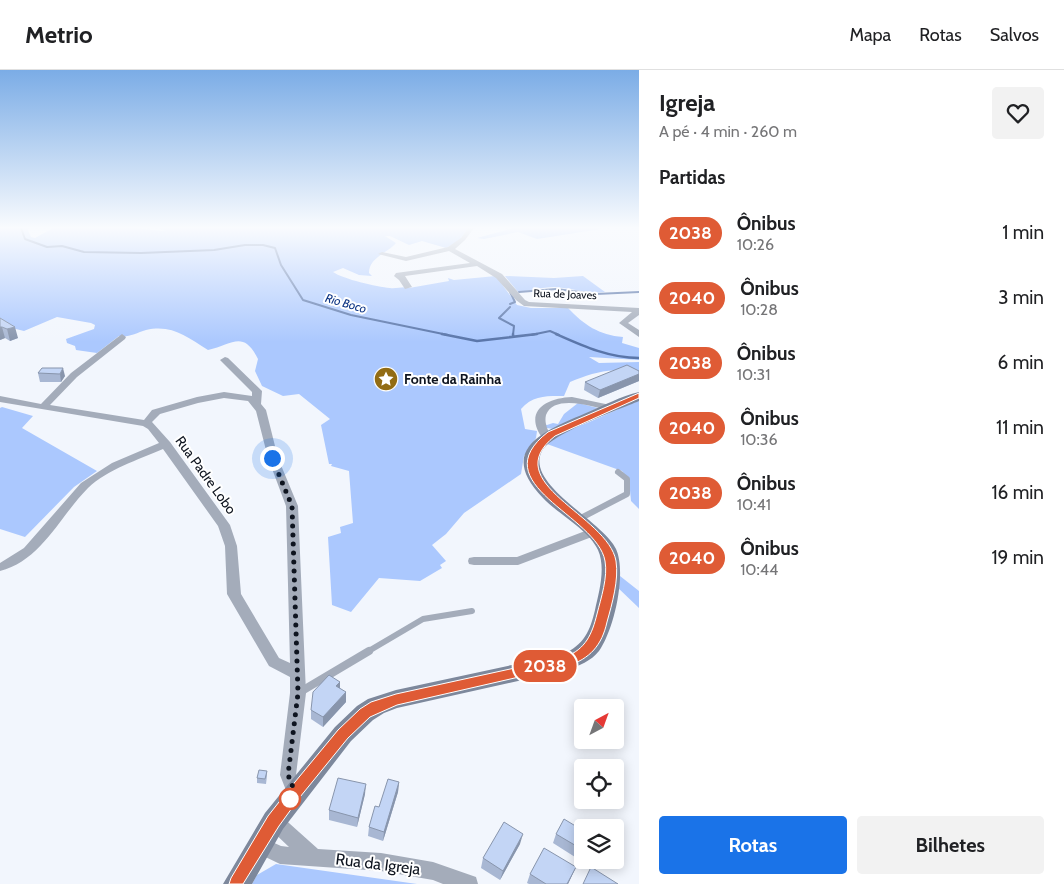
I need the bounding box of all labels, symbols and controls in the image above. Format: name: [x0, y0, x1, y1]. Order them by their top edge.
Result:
text: Metrio: [25, 20, 93, 49]
text: Mapa: [849, 24, 891, 46]
text: Rotas: [919, 24, 962, 46]
text: Salvos: [990, 24, 1039, 46]
button: heart: [992, 87, 1044, 139]
text: Igreja: [659, 88, 715, 117]
text: A pé · 4 min · 260 m: [659, 122, 797, 141]
text: Partidas: [659, 166, 725, 189]
text: Ônibus: [737, 212, 796, 235]
text: 1 min: [1002, 221, 1044, 244]
text: 2038: [669, 222, 712, 244]
text: 10:26: [737, 235, 774, 254]
text: Ônibus: [740, 277, 799, 300]
street label: Rua de Joaves: [533, 286, 597, 302]
text: 3 min: [998, 286, 1044, 309]
text: 2040: [669, 287, 715, 309]
water label: Rio Boco: [324, 290, 368, 316]
text: 10:28: [740, 300, 778, 319]
text: Ônibus: [737, 342, 796, 365]
text: 6 min: [998, 351, 1044, 374]
text: 2038: [669, 352, 712, 374]
text: 10:31: [737, 365, 770, 384]
place icon: Fonte da Rainha: [373, 366, 399, 392]
place label: Fonte da Rainha: [404, 370, 501, 388]
text: Ônibus: [740, 407, 799, 430]
text: 11 min: [996, 416, 1044, 439]
text: 2040: [669, 417, 715, 439]
text: 10:36: [740, 430, 778, 449]
street label: Rua Padre Lobo: [172, 432, 241, 518]
your location: [260, 446, 285, 471]
text: Ônibus: [737, 472, 796, 495]
text: 16 min: [991, 481, 1044, 504]
text: 2038: [669, 482, 712, 504]
text: 10:41: [737, 495, 771, 514]
text: Ônibus: [740, 537, 799, 560]
text: 19 min: [991, 546, 1044, 569]
text: 2040: [669, 547, 715, 569]
text: 10:44: [740, 560, 778, 579]
line badge: 2038: [510, 650, 580, 682]
text: 2038: [524, 655, 566, 677]
north arrow: [574, 699, 624, 749]
map controls: [574, 699, 624, 869]
button: locate: [574, 759, 624, 809]
unlabelled marker: [279, 788, 301, 810]
button: Rotas: [659, 816, 847, 874]
button: Bilhetes: [857, 816, 1044, 874]
button: layers: [574, 819, 624, 869]
street label: Rua da Igreja: [335, 849, 422, 879]

